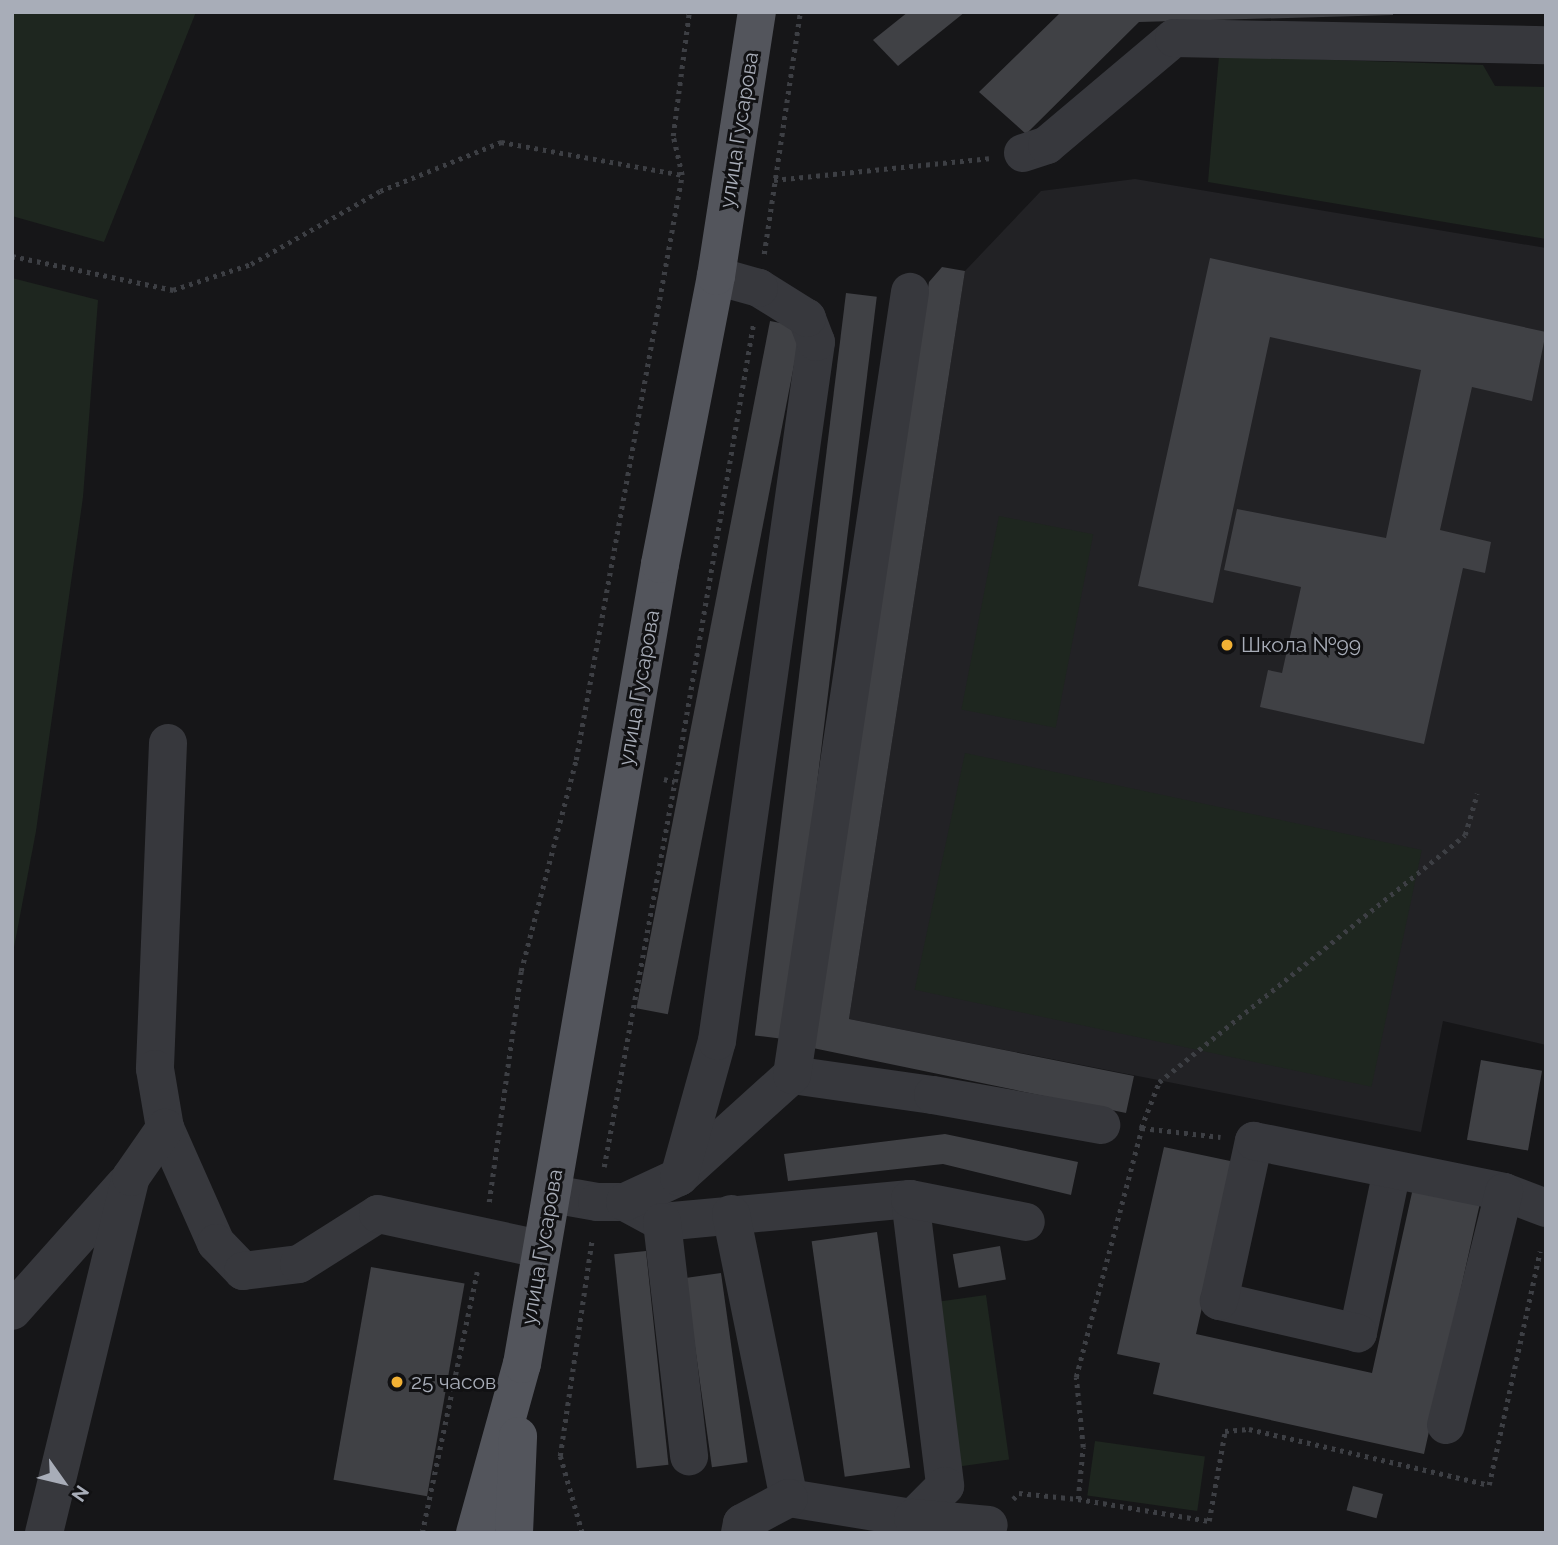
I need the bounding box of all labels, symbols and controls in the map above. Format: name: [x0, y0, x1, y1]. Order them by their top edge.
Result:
street label: улица Гусарова: [714, 50, 764, 210]
street label: улица Гусарова: [613, 608, 665, 768]
place label: Школа №99: [1241, 632, 1361, 658]
marker: Школа №99: [1219, 637, 1235, 653]
street label: улица Гусарова: [516, 1167, 568, 1327]
place label: 25 часов: [411, 1369, 496, 1395]
marker: 25 часов: [389, 1374, 405, 1390]
north arrow: [28, 1447, 98, 1517]
text: N: [67, 1482, 94, 1506]

